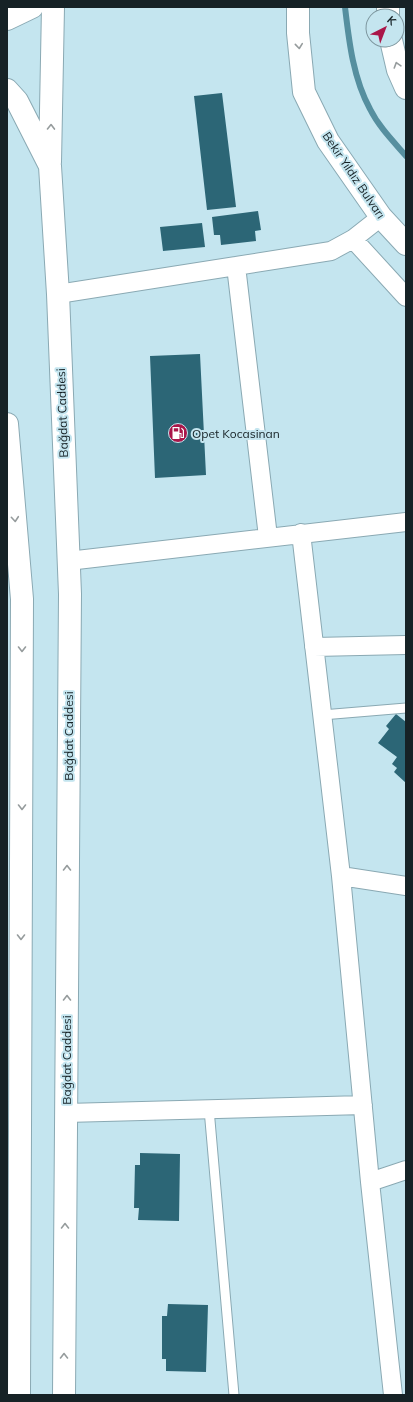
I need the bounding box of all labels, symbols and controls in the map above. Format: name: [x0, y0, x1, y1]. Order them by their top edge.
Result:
north arrow: [365, 8, 405, 48]
text: K: [384, 13, 400, 29]
one-way arrow: [294, 43, 303, 49]
one-way arrow: [393, 61, 402, 68]
one-way arrow: [47, 124, 55, 130]
street label: Bekir Yıldız Bulvarı: [319, 129, 389, 221]
street label: Bağdat Caddesi: [53, 368, 71, 458]
fuel station icon: Opet Kocasinan: [167, 422, 189, 444]
place label: Opet Kocasinan: [192, 426, 280, 441]
one-way arrow: [11, 516, 20, 522]
one-way arrow: [18, 646, 26, 652]
street label: Bağdat Caddesi: [61, 691, 76, 781]
one-way arrow: [18, 804, 26, 810]
one-way arrow: [63, 865, 72, 871]
one-way arrow: [17, 934, 25, 940]
one-way arrow: [63, 995, 71, 1001]
street label: Bağdat Caddesi: [59, 1015, 74, 1105]
one-way arrow: [61, 1223, 69, 1229]
one-way arrow: [60, 1353, 68, 1359]

